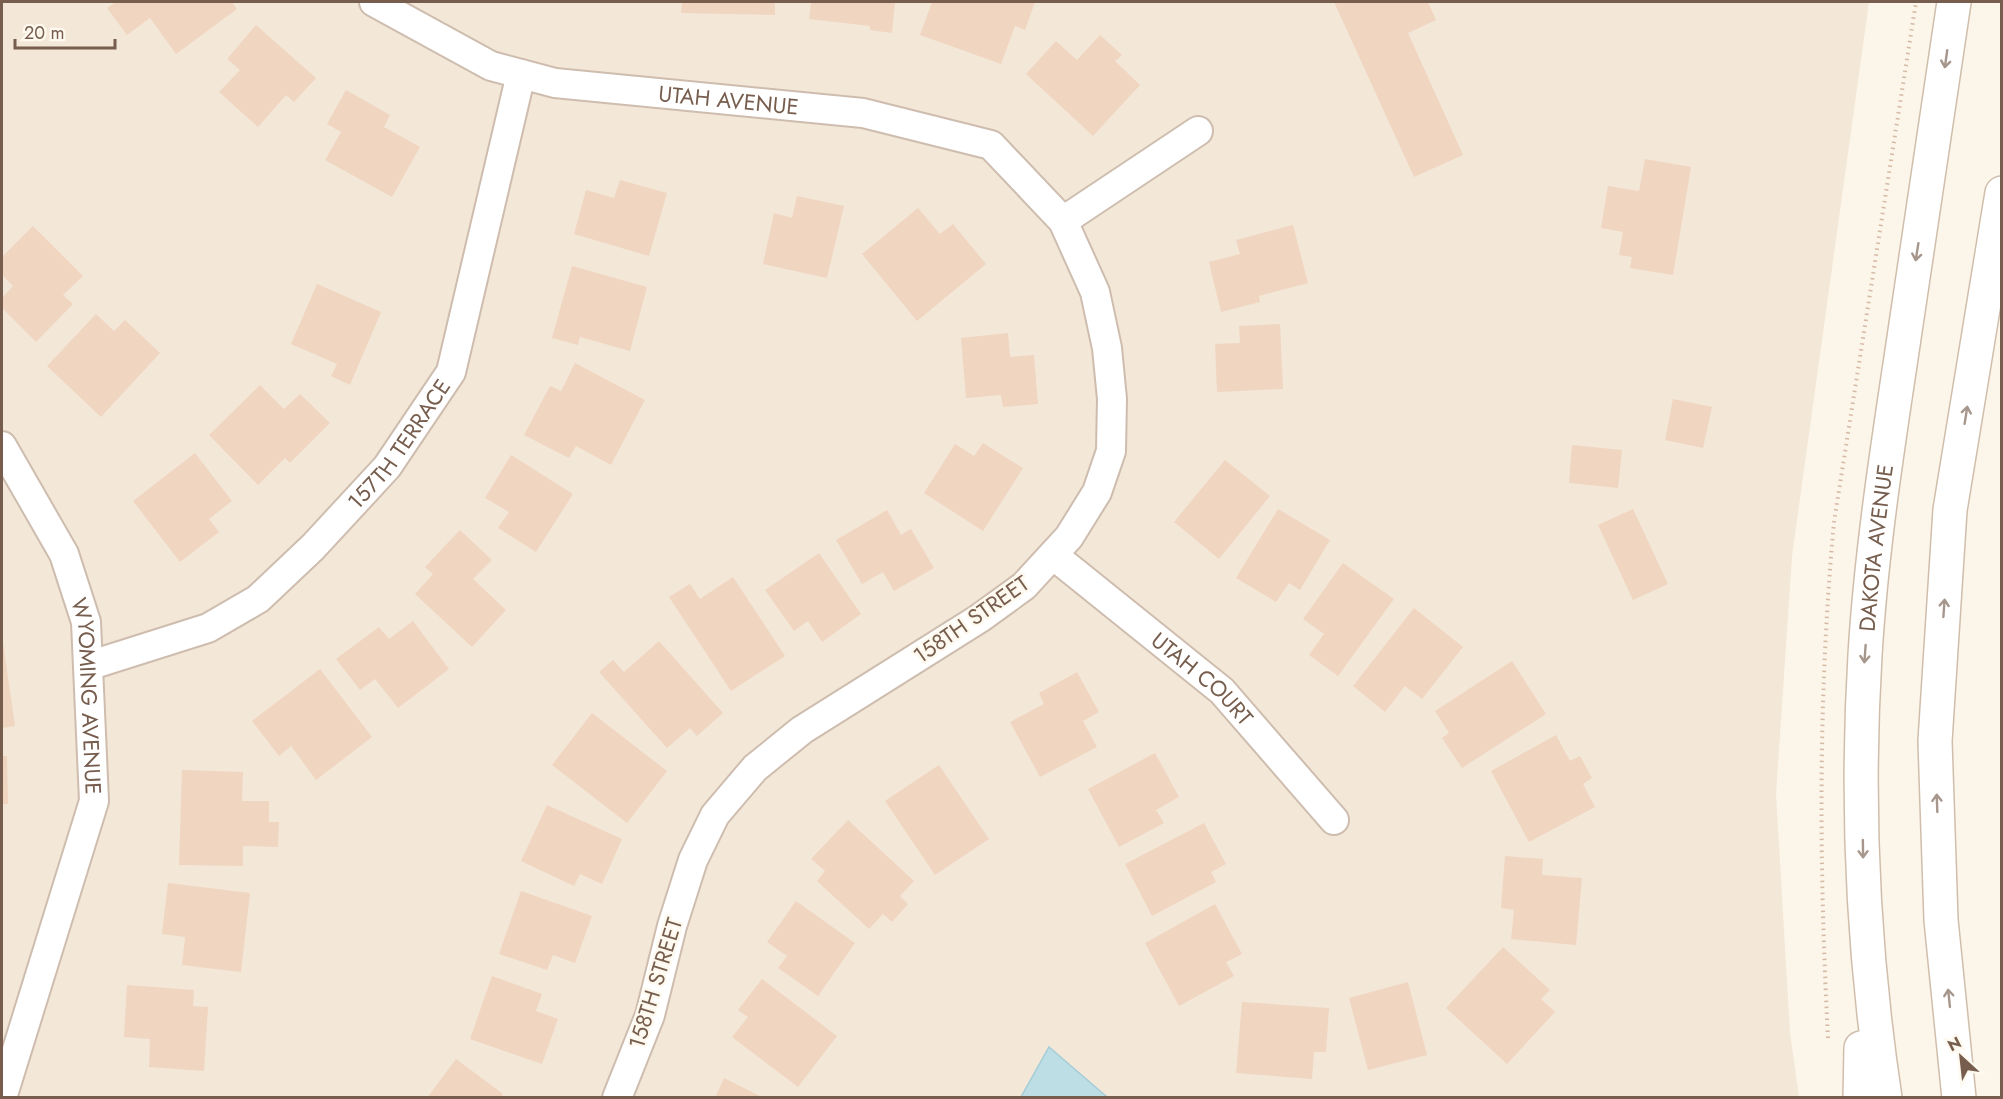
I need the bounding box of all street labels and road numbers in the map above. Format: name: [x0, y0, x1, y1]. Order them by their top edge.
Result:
street label: UTAH AVENUE: [657, 77, 800, 123]
street label: 157TH TERRACE: [340, 372, 458, 516]
street label: DAKOTA AVENUE: [1851, 462, 1901, 633]
street label: 158TH STREET: [906, 567, 1036, 671]
street label: WYOMING AVENUE: [63, 594, 110, 795]
street label: UTAH COURT: [1144, 624, 1261, 733]
street label: 158TH STREET: [620, 913, 690, 1052]

